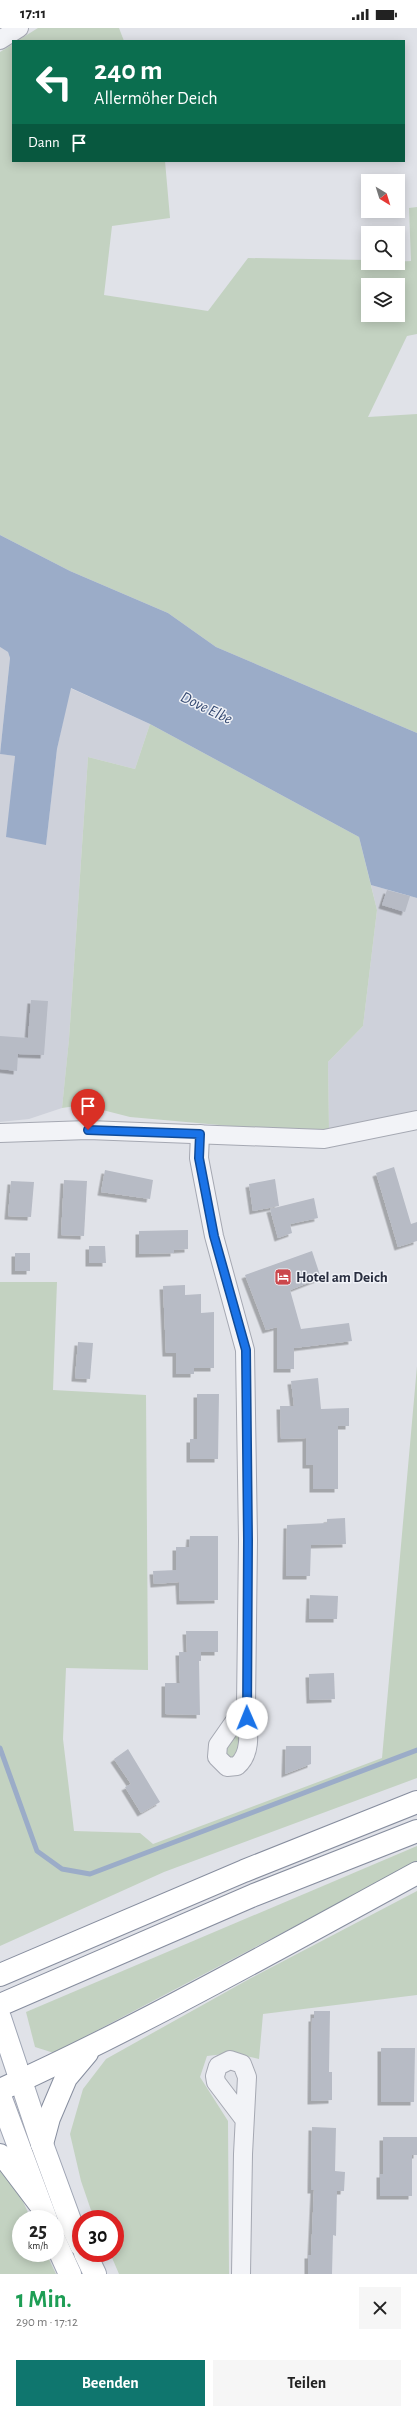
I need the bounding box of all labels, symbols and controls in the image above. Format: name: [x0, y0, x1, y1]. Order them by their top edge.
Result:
text: 17:11: [20, 6, 46, 21]
icon: left: [28, 56, 80, 108]
text: 240 m: [94, 57, 163, 85]
text: Allermöher Deich: [94, 90, 218, 108]
icon: arrive: [68, 132, 90, 154]
text: Dann: [28, 135, 60, 150]
north arrow: [361, 174, 405, 218]
map controls: [361, 174, 405, 322]
button: search: [361, 226, 405, 270]
button: layers: [361, 278, 405, 322]
water label: Dove Elbe: [178, 689, 235, 727]
pin: [71, 1089, 105, 1130]
icon: arrive: [77, 1095, 99, 1117]
hotel icon: Hotel am Deich: [273, 1267, 293, 1287]
place label: Hotel am Deich: [296, 1270, 388, 1285]
position arrow: [226, 1697, 268, 1739]
speed limit sign: 30: [72, 2210, 124, 2262]
text: 25: [29, 2221, 47, 2241]
text: km/h: [28, 2241, 48, 2251]
button: close: [359, 2287, 401, 2329]
text: 1 Min.: [16, 2288, 72, 2312]
text: 290 m · 17:12: [16, 2316, 78, 2329]
button: Beenden: [16, 2360, 205, 2406]
button: Teilen: [213, 2360, 401, 2406]

